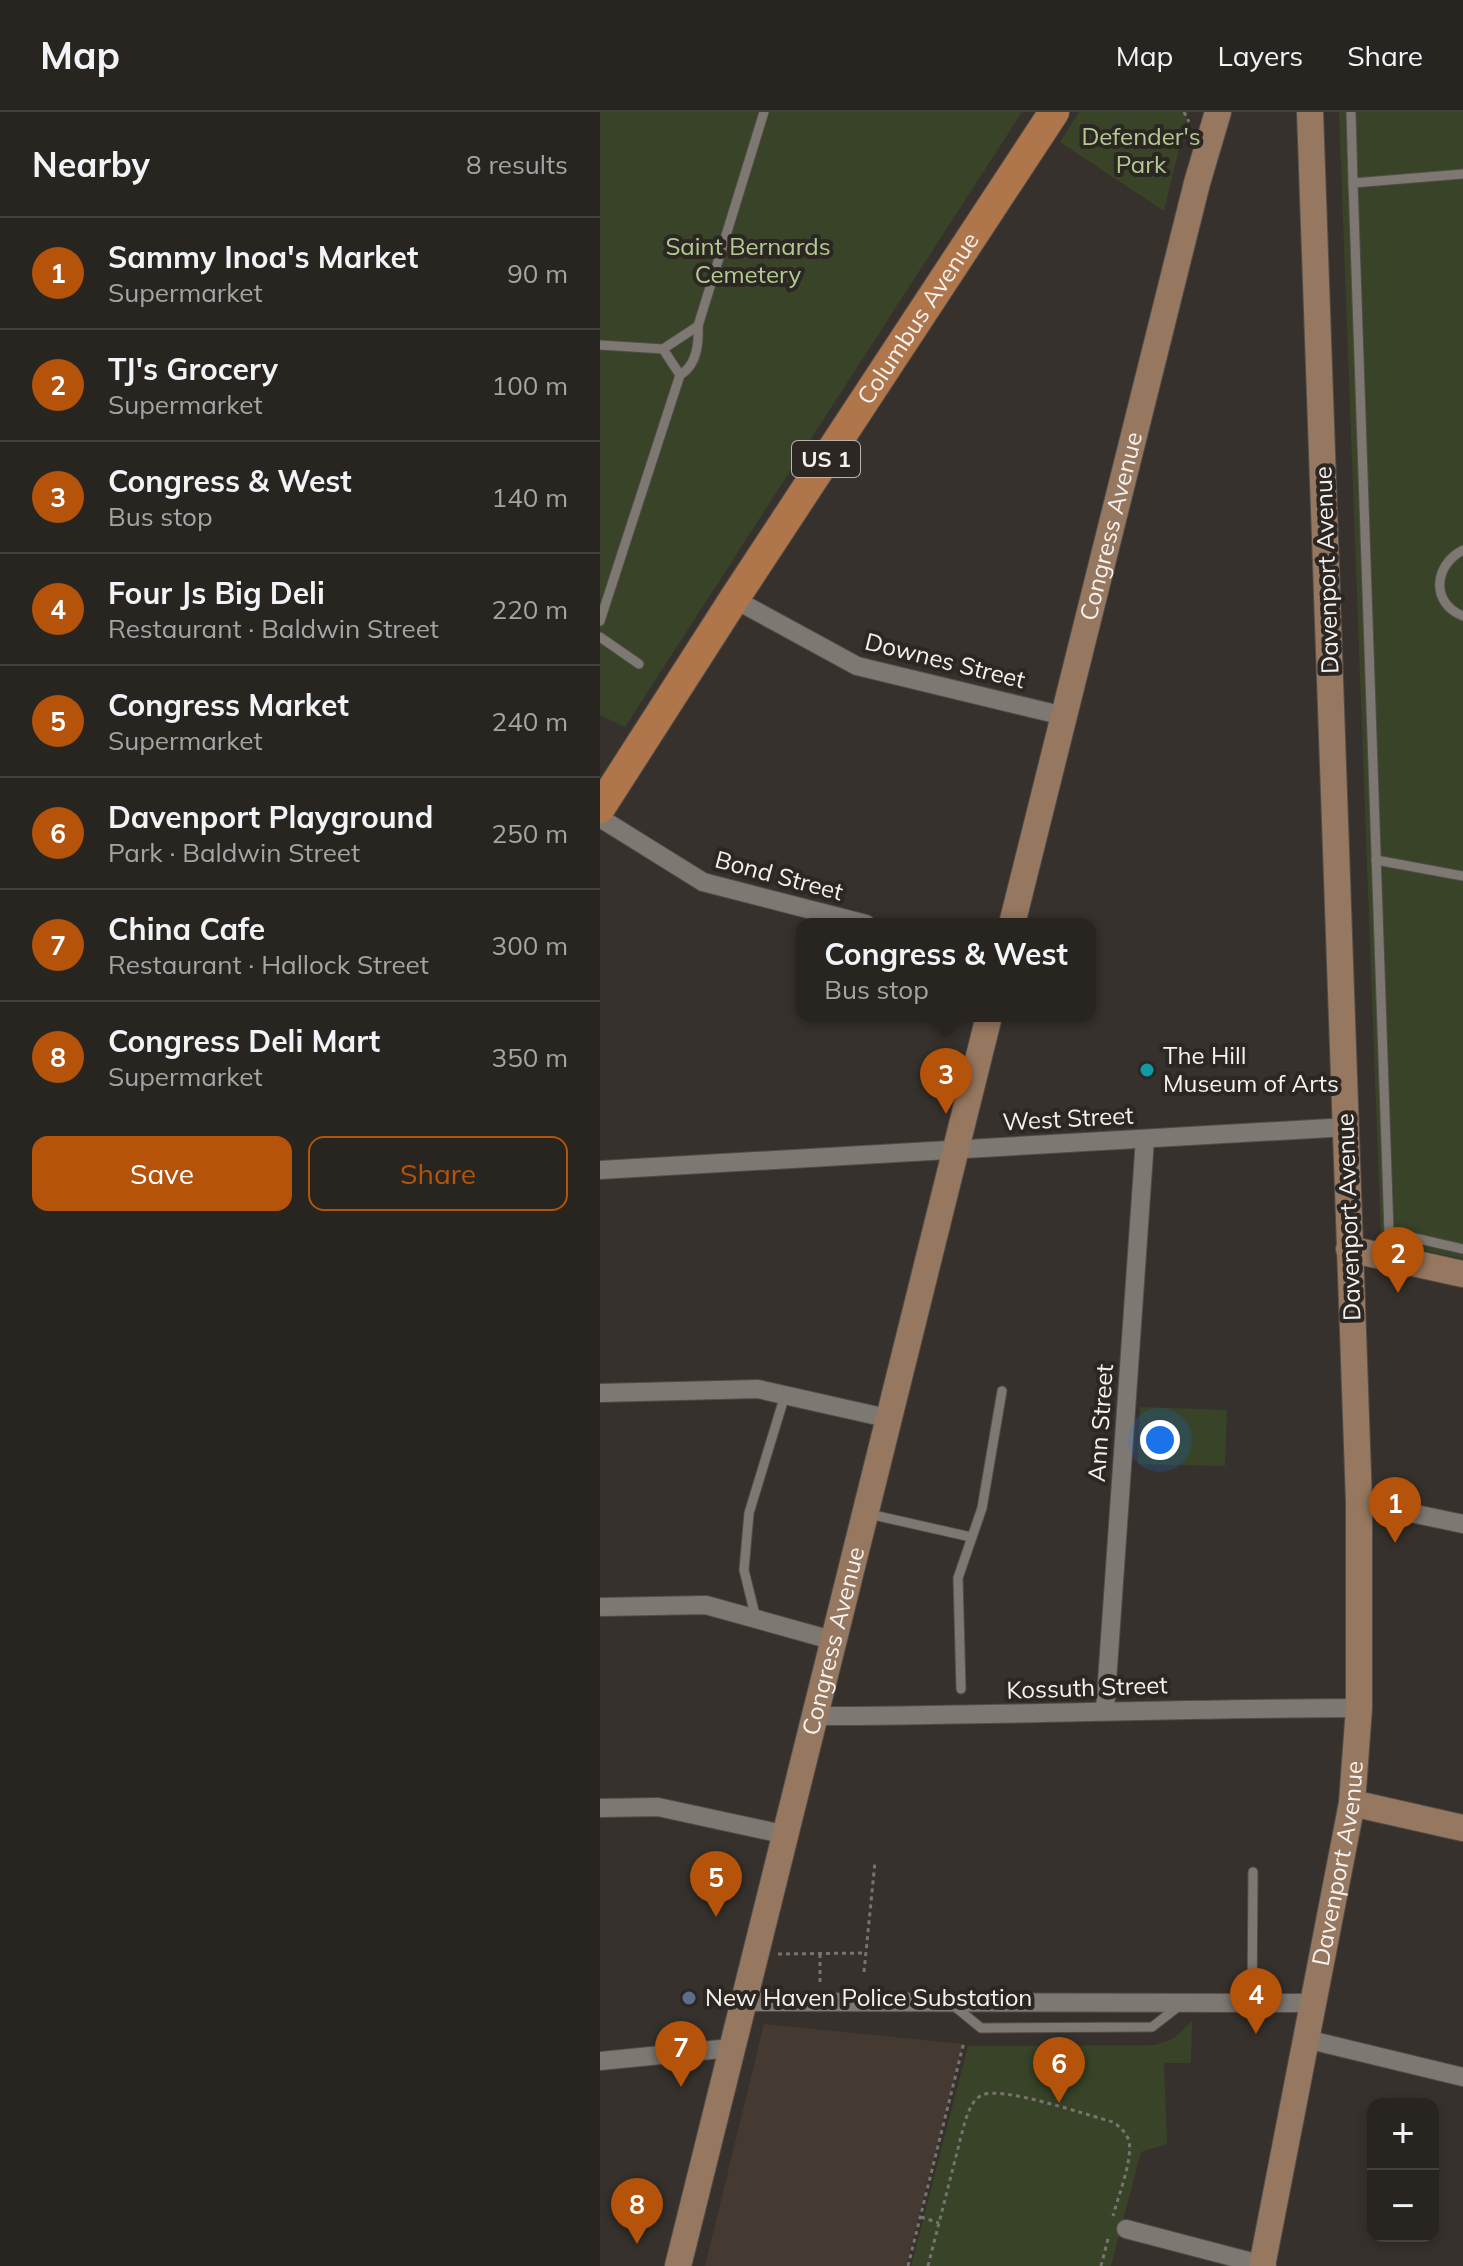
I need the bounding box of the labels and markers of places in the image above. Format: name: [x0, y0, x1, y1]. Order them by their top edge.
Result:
place label: The Hill Museum of Arts: [1163, 1040, 1339, 1098]
pin: 3: [920, 1048, 972, 1114]
marker: The Hill Museum of Arts: [1138, 1061, 1156, 1079]
pin: 2: [1372, 1227, 1424, 1293]
pin: 1: [1369, 1477, 1421, 1543]
pin: 5: [690, 1851, 742, 1917]
pin: 4: [1230, 1968, 1282, 2034]
place label: New Haven Police Substation: [705, 1982, 1032, 2012]
marker: New Haven Police Substation: [680, 1989, 698, 2007]
pin: 7: [655, 2021, 707, 2087]
pin: 6: [1033, 2037, 1085, 2103]
pin: 8: [611, 2178, 663, 2244]

